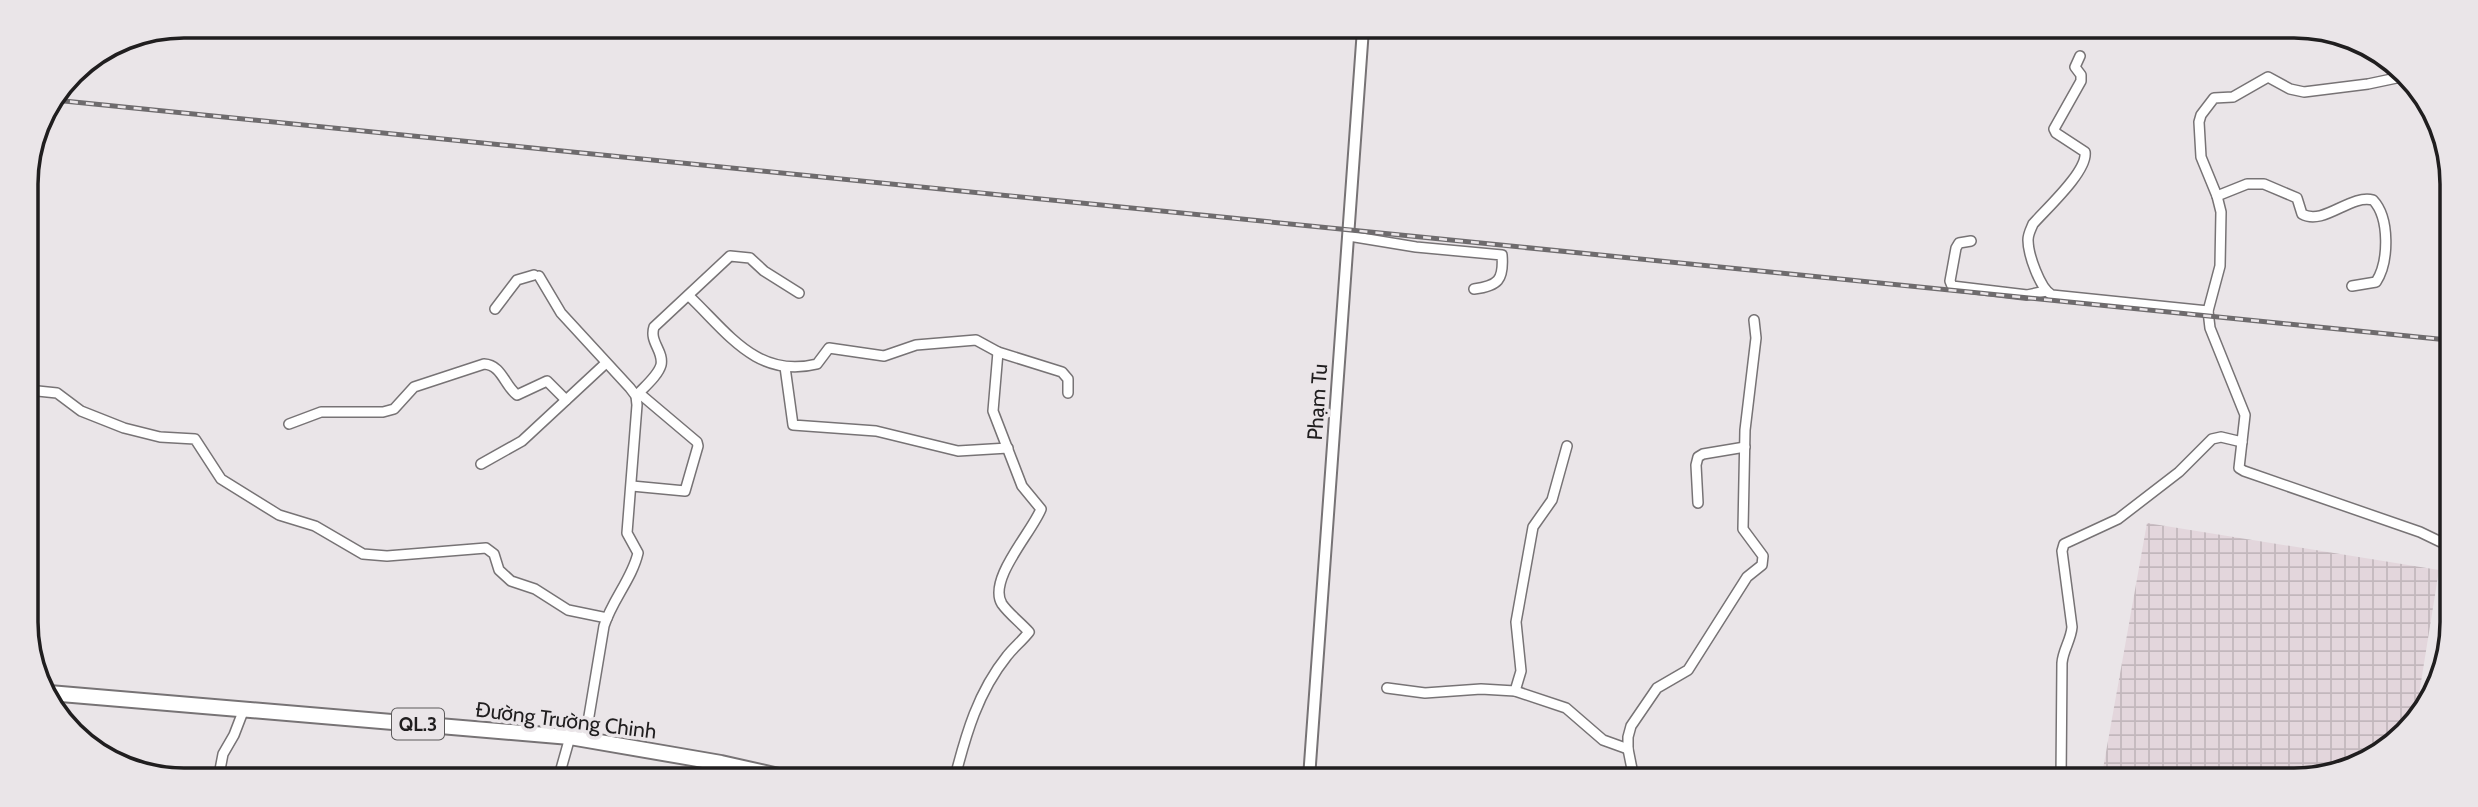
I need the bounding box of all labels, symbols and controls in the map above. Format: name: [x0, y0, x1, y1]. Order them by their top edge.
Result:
street label: Phạm Tu: [1302, 363, 1332, 441]
street label: Đường Trường Chinh: [474, 696, 658, 744]
road number: QL.3: [392, 708, 444, 740]

